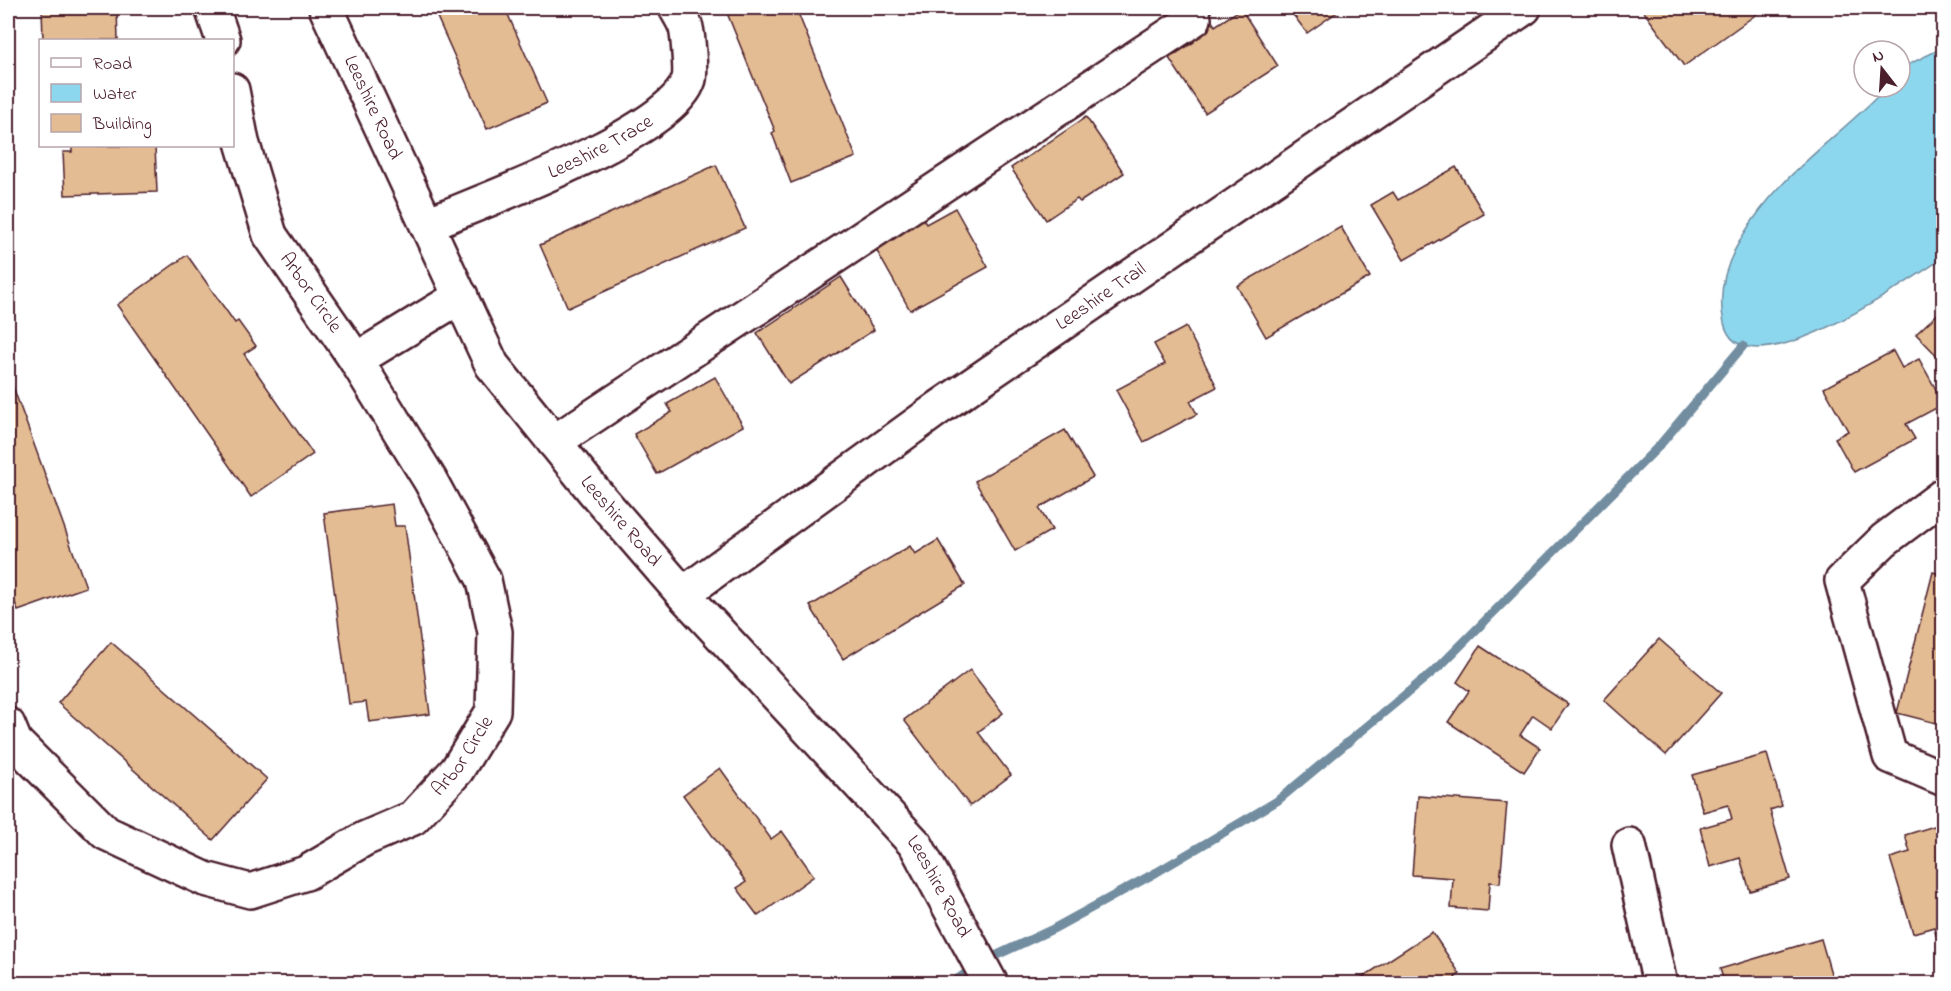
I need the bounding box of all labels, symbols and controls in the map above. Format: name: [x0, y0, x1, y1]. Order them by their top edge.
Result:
legend: [39, 39, 234, 147]
north arrow: [1852, 39, 1912, 99]
text: N: [1870, 43, 1887, 70]
street label: Leeshire Road: [336, 51, 409, 165]
text: Road: [93, 52, 132, 78]
text: Water: [93, 82, 137, 108]
street label: Leeshire Trace: [543, 108, 659, 187]
text: Building: [92, 112, 152, 139]
street label: Arbor Circle: [272, 247, 348, 339]
street label: Leeshire Trail: [1050, 256, 1152, 338]
street label: Leeshire Road: [573, 470, 668, 573]
street label: Arbor Circle: [425, 710, 501, 803]
street label: Leeshire Road: [900, 829, 978, 943]

